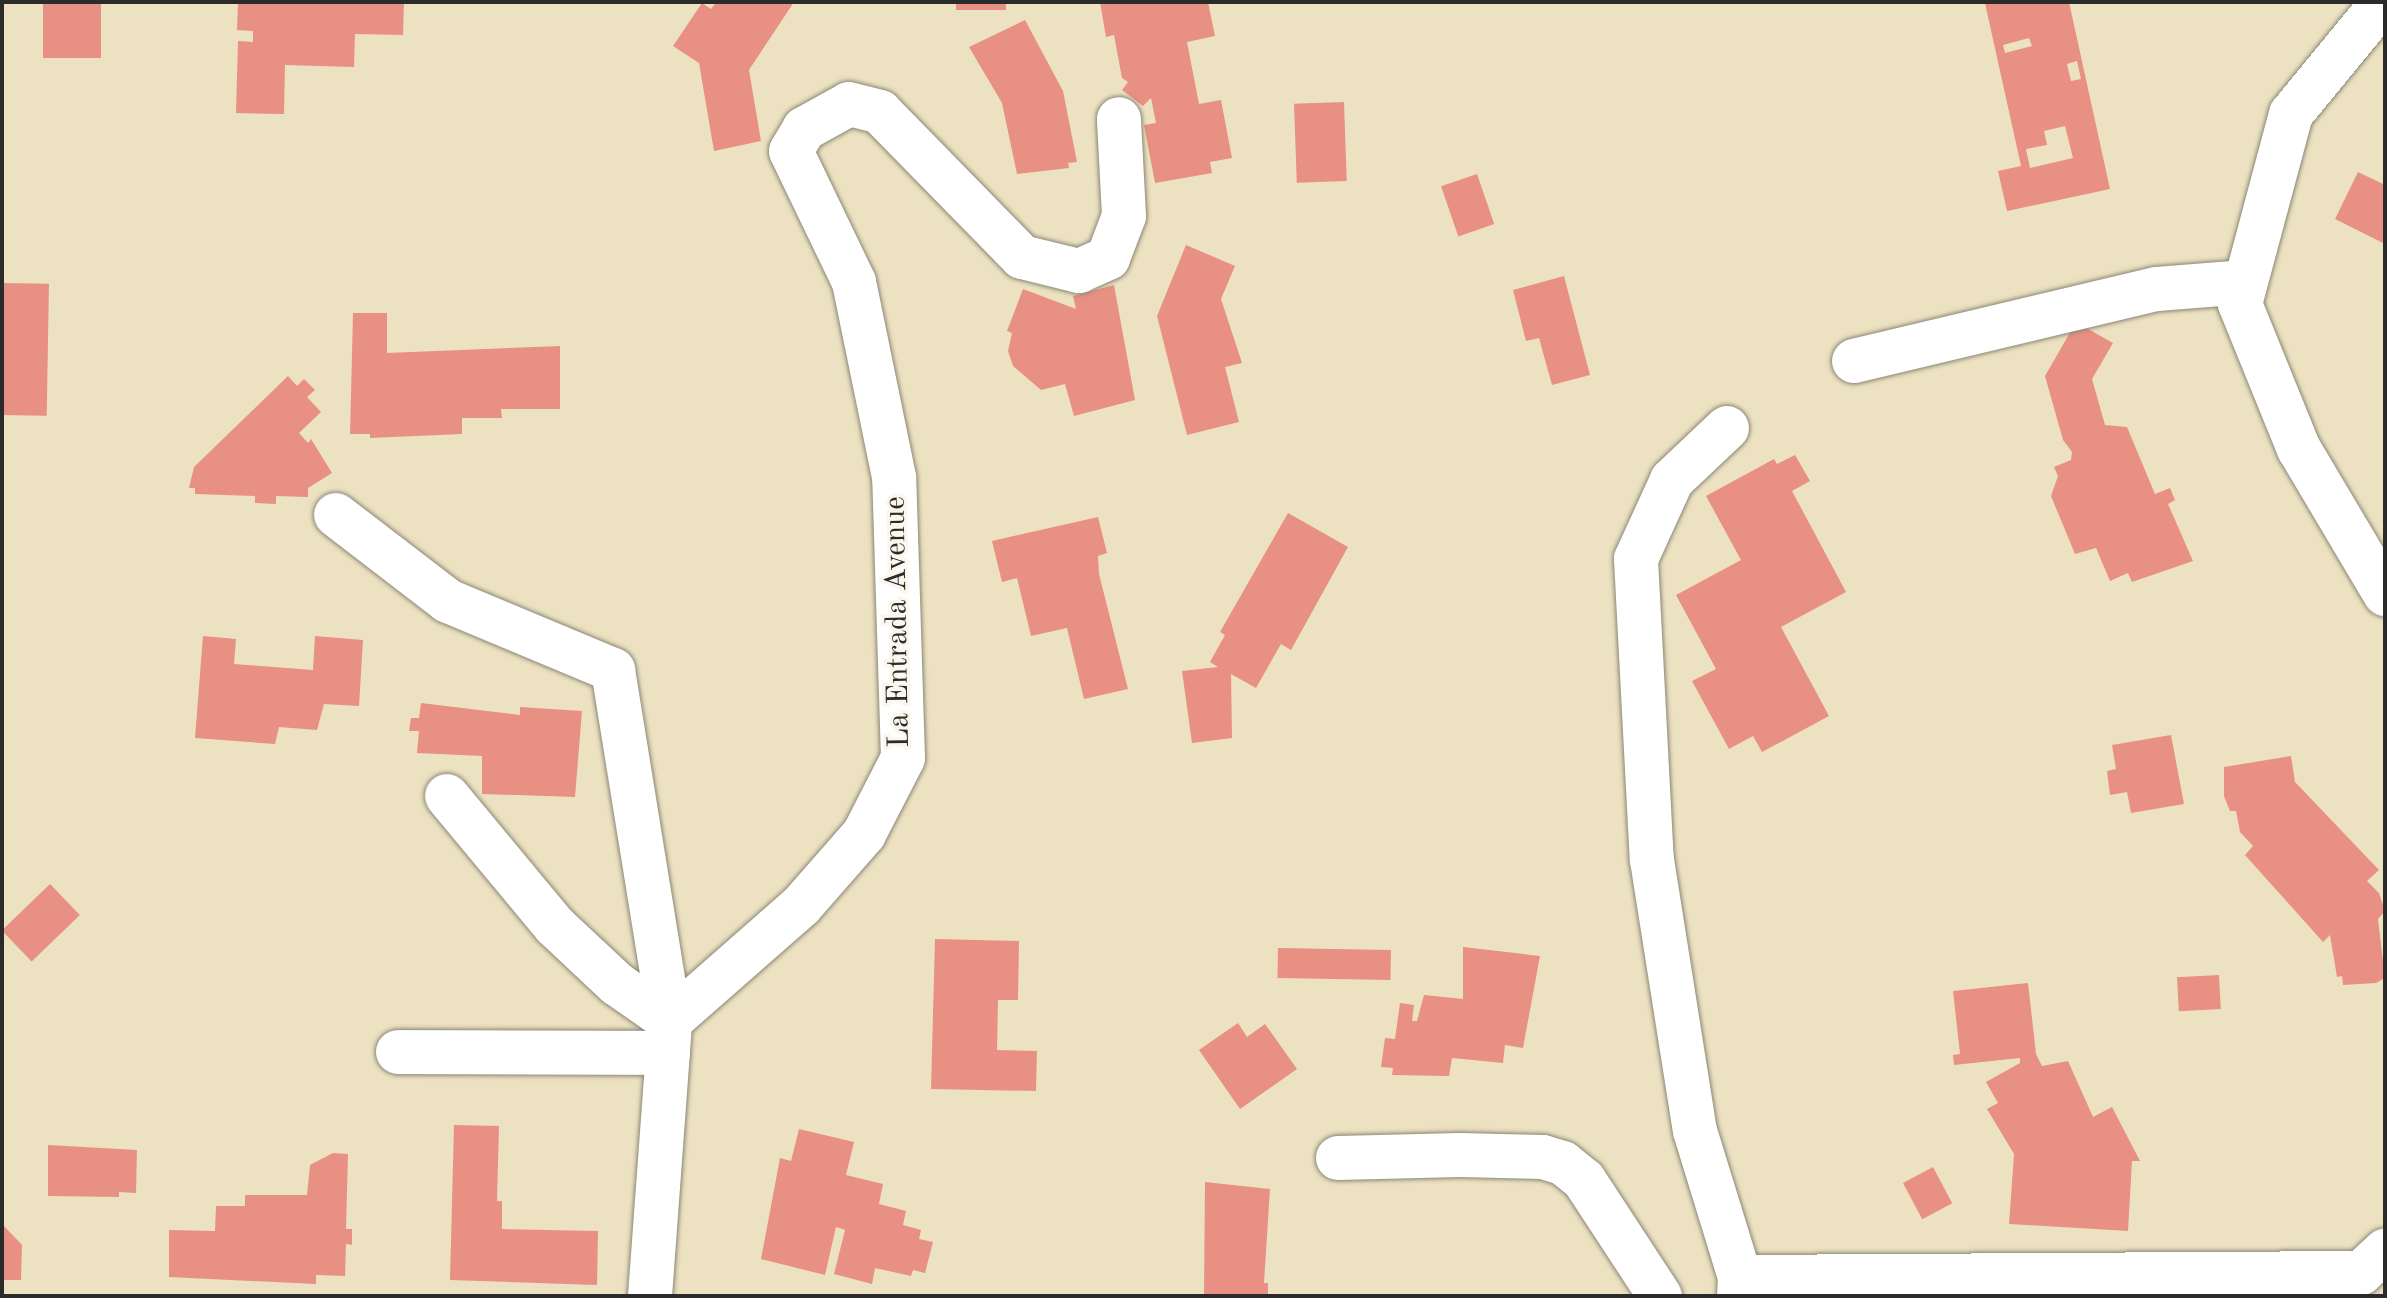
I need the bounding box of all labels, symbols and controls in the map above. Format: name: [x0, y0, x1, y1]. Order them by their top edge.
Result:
street label: La Entrada Avenue: [878, 496, 918, 748]

